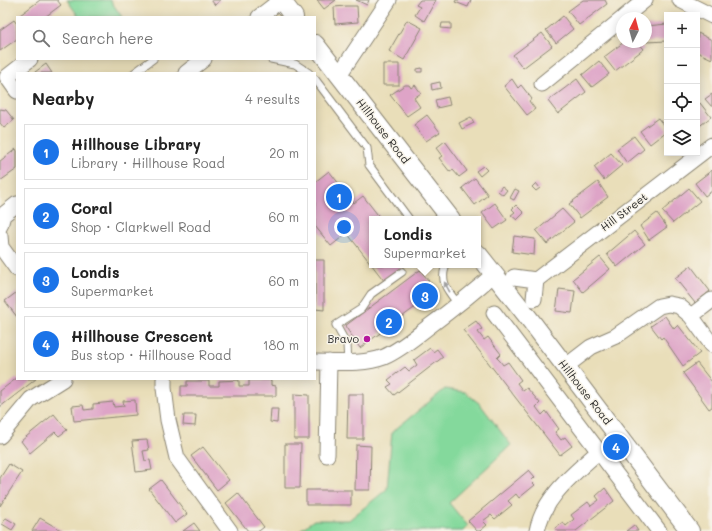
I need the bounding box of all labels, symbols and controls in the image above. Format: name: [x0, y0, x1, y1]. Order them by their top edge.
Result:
north arrow: [616, 12, 652, 48]
map controls: [664, 12, 700, 156]
button: +: [664, 12, 700, 48]
search box: [16, 16, 316, 60]
icon: search: [30, 27, 52, 49]
text: Search here: [62, 28, 153, 48]
button: −: [664, 48, 700, 84]
button: locate: [664, 84, 700, 120]
text: Nearby: [32, 87, 94, 109]
text: 4 results: [245, 90, 300, 107]
street label: Hillhouse Road: [353, 95, 413, 166]
button: layers: [664, 120, 700, 156]
text: Hillhouse Library: [71, 134, 201, 154]
text: 1: [43, 144, 49, 161]
text: 20 m: [269, 144, 299, 161]
text: Library · Hillhouse Road: [71, 154, 225, 171]
pin: 1: [326, 182, 352, 212]
street label: Hill Street: [597, 189, 650, 234]
text: Coral: [71, 198, 112, 218]
text: 2: [42, 208, 50, 225]
text: 60 m: [269, 208, 299, 225]
popup: [369, 216, 481, 268]
your location: [334, 217, 354, 237]
text: Shop · Clarkwell Road: [71, 218, 211, 235]
text: Londis: [384, 224, 432, 244]
text: Supermarket: [384, 244, 466, 261]
text: Londis: [71, 262, 120, 282]
text: 3: [42, 272, 50, 289]
text: 60 m: [269, 272, 299, 289]
pin: 3: [412, 281, 438, 311]
one-way arrow: [443, 281, 450, 293]
text: Supermarket: [71, 282, 154, 299]
pin: 2: [376, 307, 402, 337]
text: Hillhouse Crescent: [71, 326, 213, 346]
place label: Bravo: [327, 331, 359, 346]
marker: Bravo: [362, 334, 372, 344]
text: 4: [42, 336, 50, 353]
text: 180 m: [263, 336, 299, 353]
text: Bus stop · Hillhouse Road: [71, 346, 231, 363]
street label: Hillhouse Road: [555, 356, 615, 427]
pin: 4: [603, 432, 629, 462]

